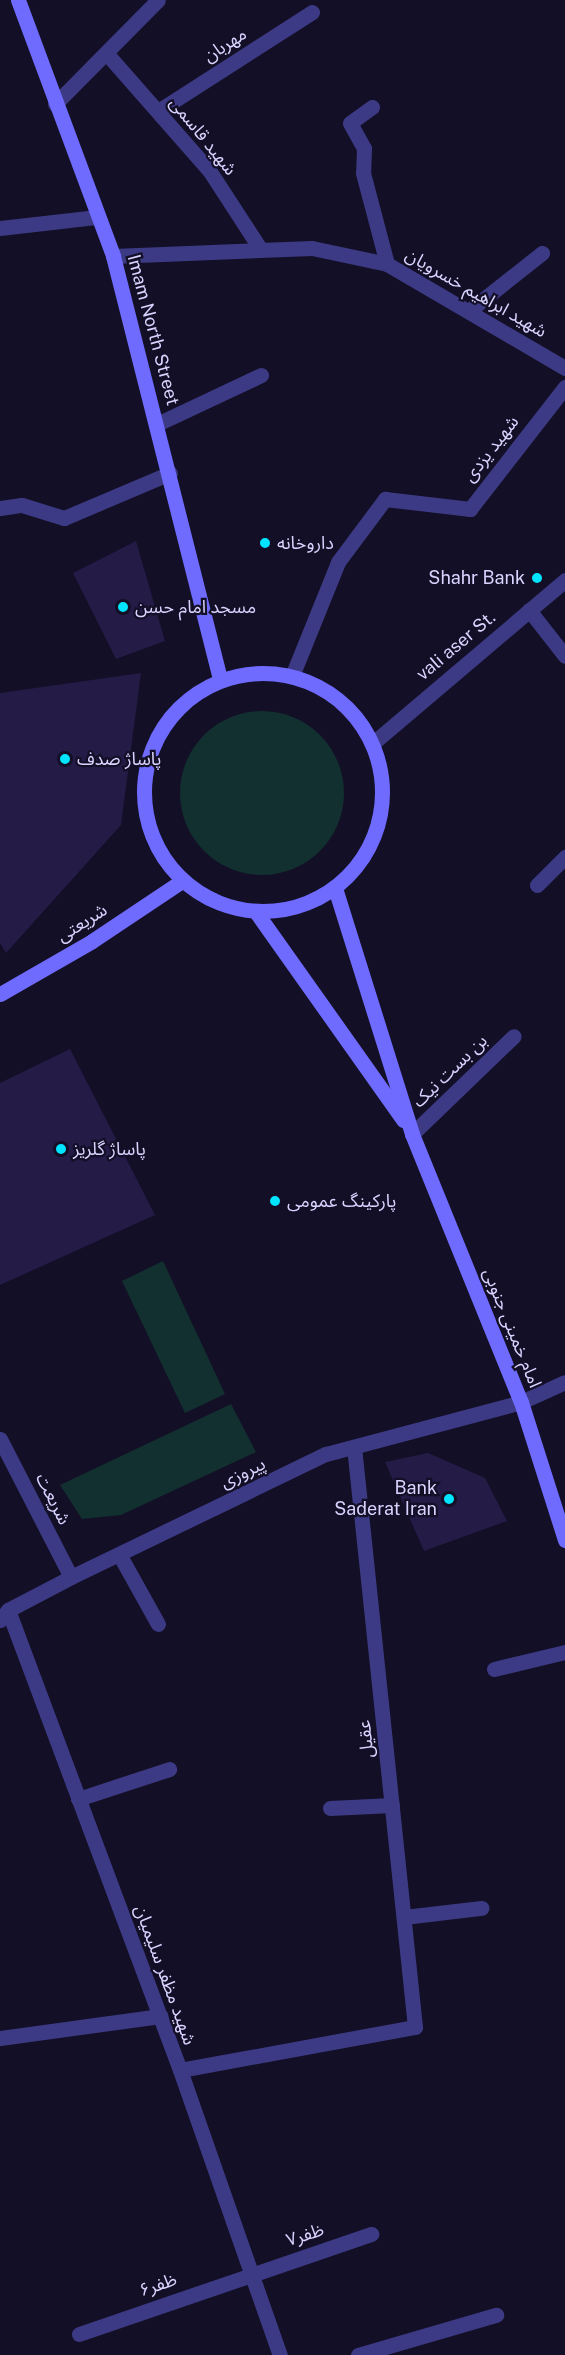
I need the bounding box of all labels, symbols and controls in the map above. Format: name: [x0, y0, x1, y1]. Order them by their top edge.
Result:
street label: مهربان: [199, 23, 251, 67]
street label: شهید قاسمی: [165, 92, 241, 180]
street label: شهید ابراهیم خسرویان: [402, 244, 550, 342]
street label: Imam North Street: [122, 252, 184, 408]
street label: شهید یزدی: [458, 412, 524, 486]
place label: داروخانه: [277, 532, 334, 554]
marker: داروخانه: [258, 536, 272, 550]
place label: Shahr Bank: [428, 567, 525, 589]
marker: Shahr Bank: [530, 571, 544, 585]
place label: مسجد امام حسن: [135, 596, 256, 618]
marker: مسجد امام حسن: [116, 600, 130, 614]
street label: vali aser St.: [412, 607, 500, 685]
place label: پاساژ صدف: [77, 748, 161, 770]
marker: پاساژ صدف: [58, 752, 72, 766]
street label: شریعتی: [53, 899, 111, 947]
street label: بن بست نیک: [408, 1030, 492, 1112]
place label: پاساژ گلریز: [73, 1138, 146, 1160]
marker: پاساژ گلریز: [54, 1142, 68, 1156]
place label: پارکینگ عمومی: [287, 1190, 396, 1212]
marker: پارکینگ عمومی: [268, 1194, 282, 1208]
street label: امام خمینی جنوبی: [478, 1265, 546, 1391]
street label: پیروزی: [217, 1453, 269, 1493]
street label: شریعت: [31, 1470, 75, 1528]
place label: Bank Saderat Iran: [334, 1478, 437, 1520]
marker: Bank Saderat Iran: [442, 1492, 456, 1506]
street label: عقیل: [353, 1719, 379, 1759]
street label: شهید مظفر سلیمیان: [130, 1902, 200, 2048]
street label: ظفر۷: [283, 2219, 327, 2251]
street label: ظفر۶: [136, 2269, 180, 2301]

